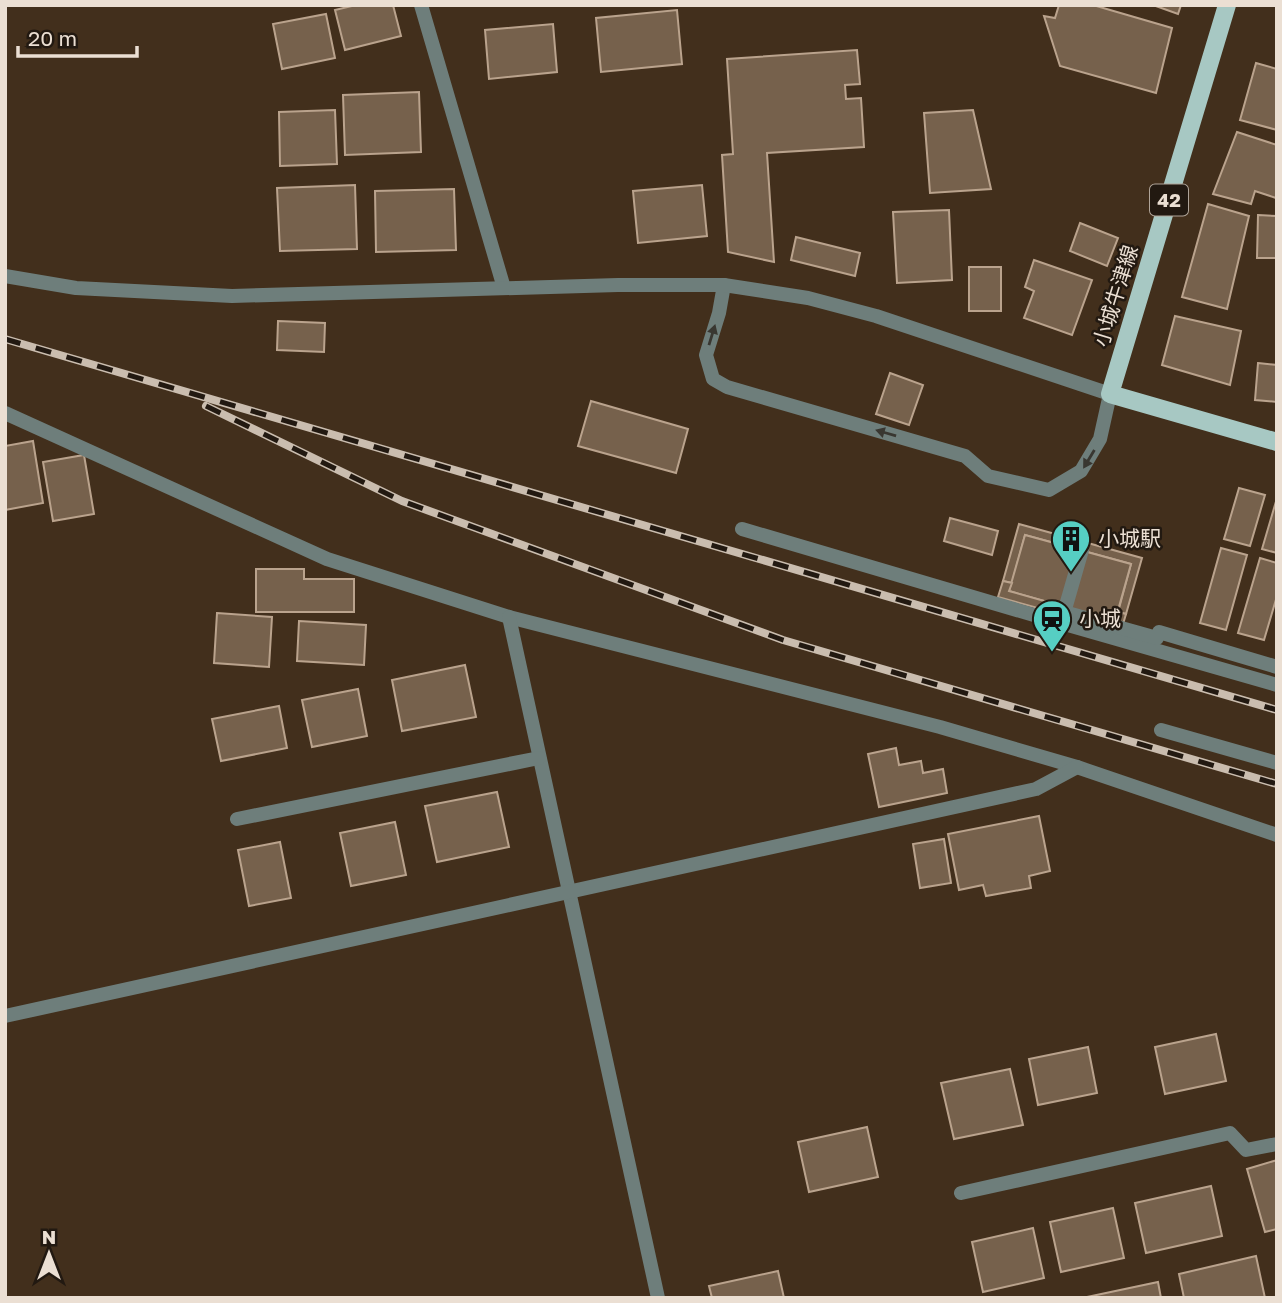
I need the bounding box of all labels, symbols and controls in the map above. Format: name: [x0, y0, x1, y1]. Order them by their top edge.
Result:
scale bar: [18, 14, 136, 58]
text: 20 m: [28, 25, 77, 51]
road number: 42: [1150, 184, 1188, 216]
street label: 小城牛津線: [1087, 242, 1143, 350]
one-way arrow: [708, 324, 718, 345]
one-way arrow: [875, 428, 896, 438]
one-way arrow: [1083, 449, 1095, 468]
building icon: 小城駅: [1050, 518, 1092, 573]
place label: 小城駅: [1098, 525, 1161, 551]
station icon: 小城: [1031, 598, 1073, 653]
place label: 小城: [1079, 605, 1121, 631]
north arrow: [14, 1219, 84, 1289]
text: N: [42, 1225, 56, 1248]

